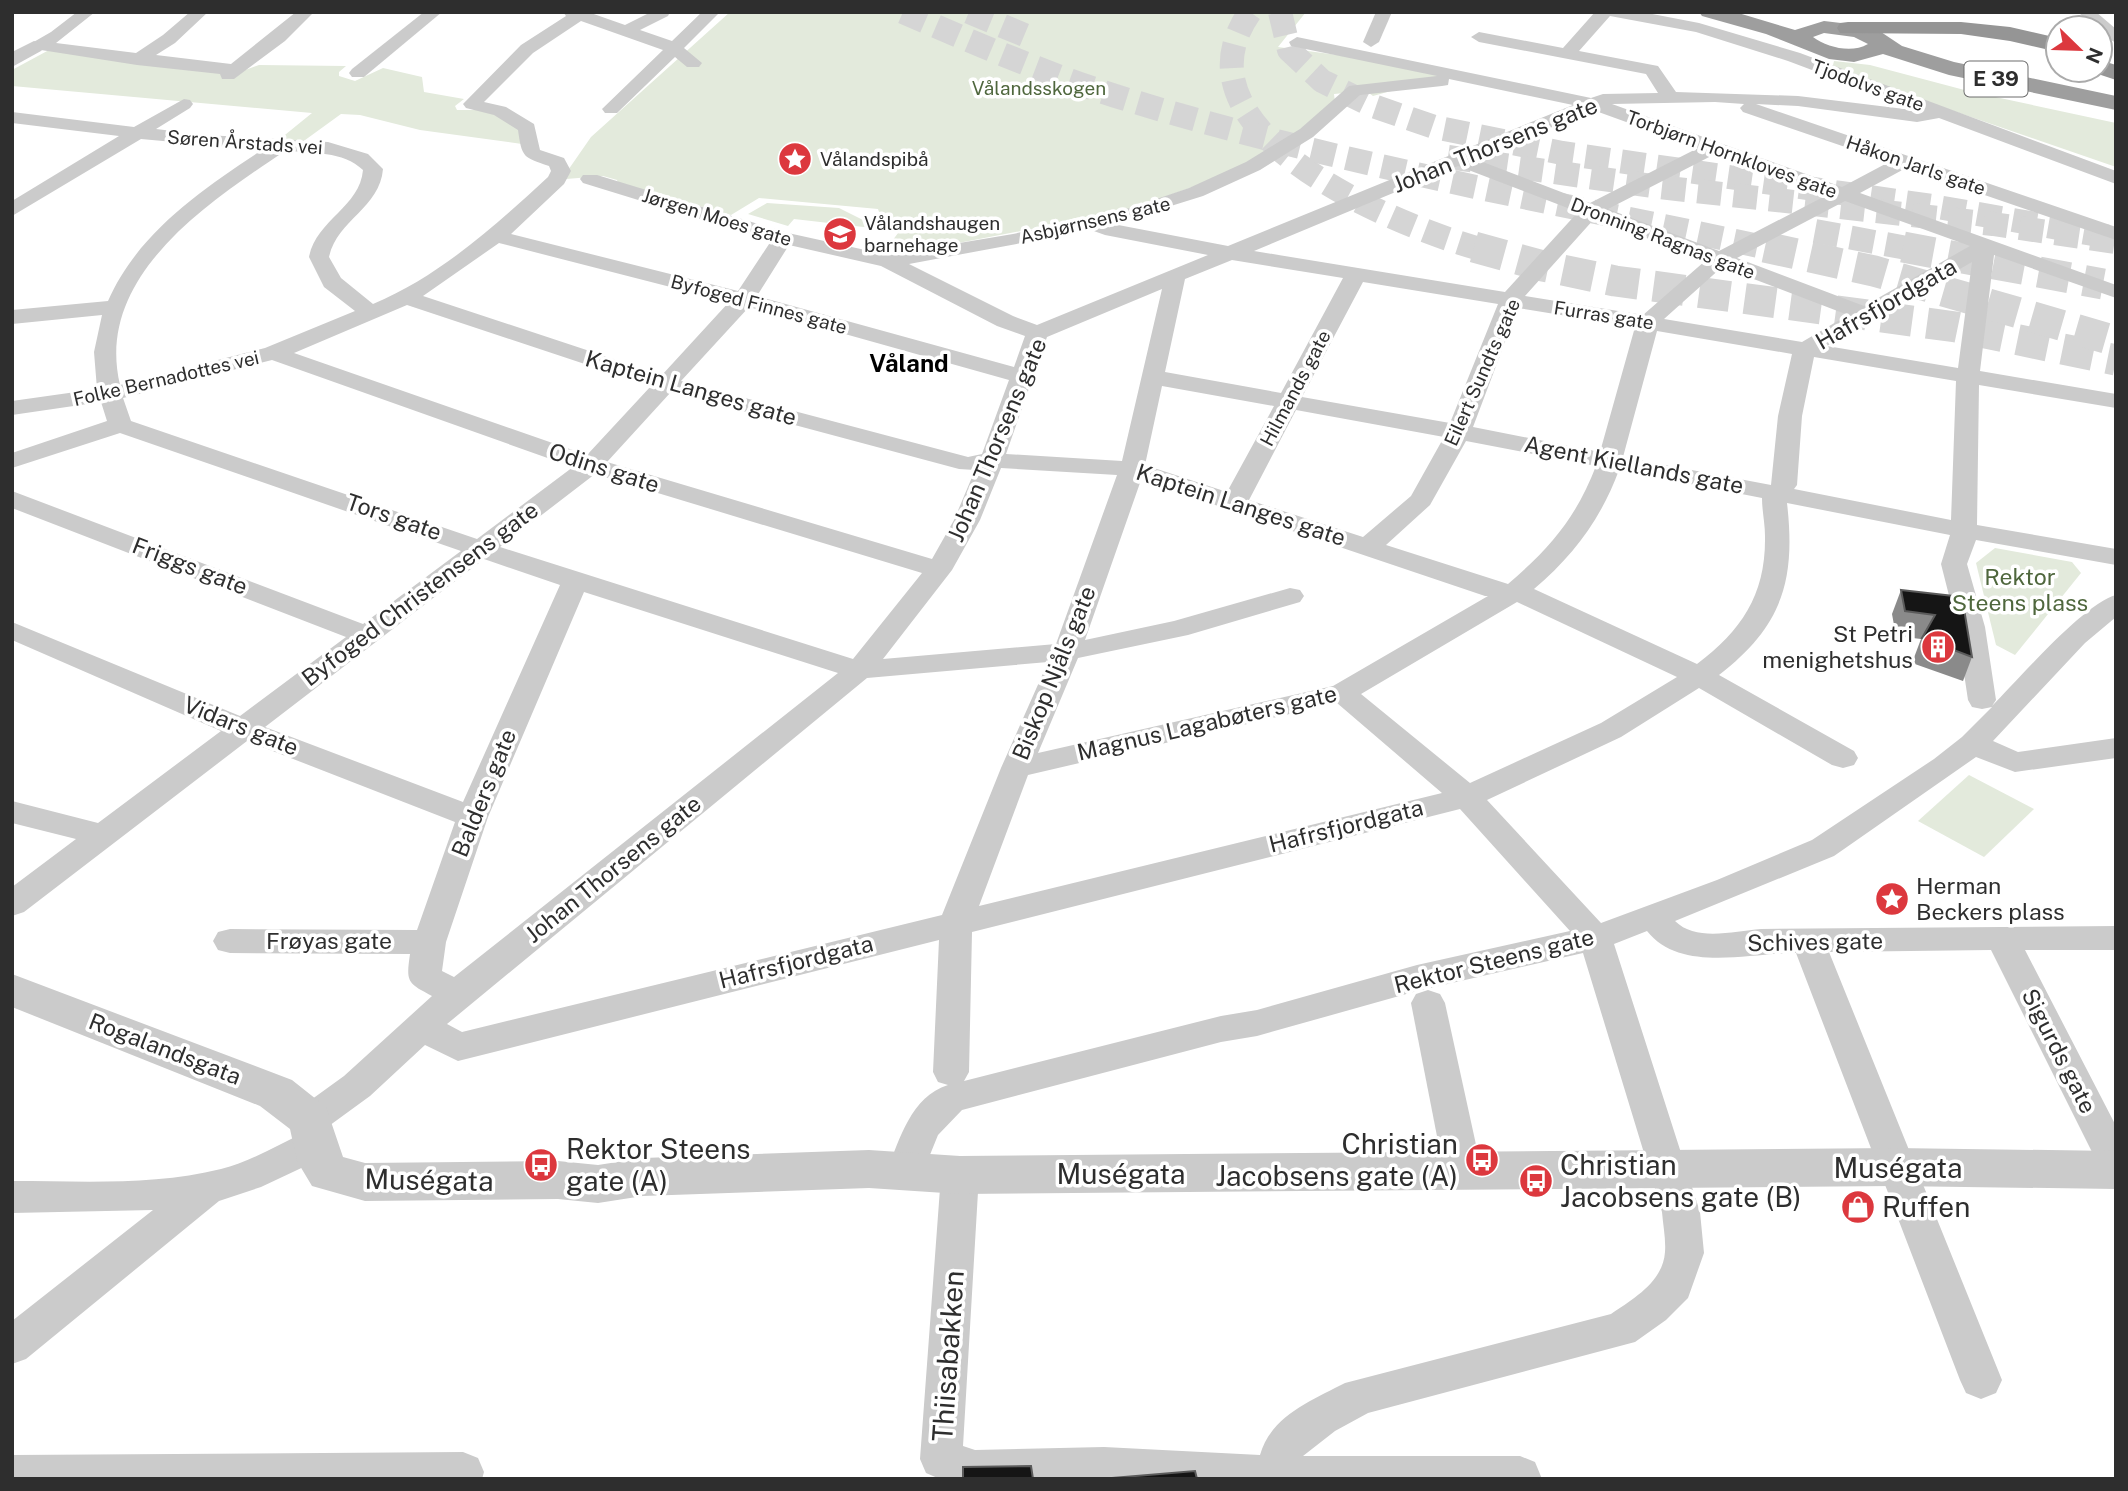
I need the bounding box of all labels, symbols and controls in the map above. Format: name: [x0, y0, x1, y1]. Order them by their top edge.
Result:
north arrow: [2044, 14, 2114, 84]
text: N: [2082, 45, 2108, 67]
street label: Tjodolvs gate: [1809, 54, 1927, 116]
road number: E 39: [1965, 62, 2028, 96]
park label: Vålandsskogen: [972, 77, 1106, 99]
street label: Johan Thorsens gate: [1388, 91, 1601, 198]
street label: Torbjørn Hornkloves gate: [1624, 106, 1840, 202]
street label: Søren Årstads vei: [167, 125, 324, 158]
street label: Håkon Jarls gate: [1843, 131, 1989, 199]
place icon: Vålandspibå: [776, 140, 814, 178]
place label: Vålandspibå: [820, 148, 928, 170]
street label: Jørgen Moes gate: [640, 184, 794, 250]
street label: Asbjørnsens gate: [1018, 192, 1172, 248]
street label: Dronning Ragnas gate: [1568, 193, 1758, 283]
place label: Vålandshaugen barnehage: [864, 212, 1000, 256]
school or university icon: Vålandshaugen barnehage: [821, 215, 859, 253]
street label: Hafrsfjordgata: [1811, 252, 1961, 355]
street label: Byfoged Finnes gate: [668, 270, 850, 338]
street label: Eilert Sundts gate: [1440, 295, 1524, 449]
street label: Furras gate: [1552, 296, 1656, 334]
street label: Hilmands gate: [1255, 326, 1335, 450]
street label: Johan Thorsens gate: [941, 334, 1052, 546]
street label: Kaptein Langes gate: [582, 344, 800, 431]
street label: Folke Bernadottes vei: [71, 346, 261, 410]
district label: Våland: [869, 349, 949, 377]
street label: Agent Kiellands gate: [1522, 430, 1746, 499]
street label: Odins gate: [545, 437, 663, 498]
street label: Kaptein Langes gate: [1133, 458, 1349, 551]
street label: Tors gate: [343, 488, 445, 545]
street label: Byfoged Christensens gate: [296, 496, 543, 691]
street label: Friggs gate: [129, 531, 252, 600]
park label: Rektor Steens plass: [1952, 563, 2088, 616]
street label: Biskop Njåls gate: [1006, 582, 1101, 764]
place label: St Petri menighetshus: [1762, 620, 1913, 673]
building icon: St Petri menighetshus: [1919, 628, 1957, 666]
street label: Magnus Lagabøters gate: [1074, 679, 1339, 766]
street label: Vidars gate: [180, 690, 303, 761]
street label: Balders gate: [446, 725, 521, 861]
street label: Johan Thorsens gate: [519, 789, 706, 948]
street label: Hafrsfjordgata: [1266, 793, 1426, 858]
place label: Herman Beckers plass: [1916, 872, 2065, 925]
place icon: Herman Beckers plass: [1873, 880, 1911, 918]
street label: Rektor Steens gate: [1391, 923, 1597, 998]
street label: Frøyas gate: [266, 927, 392, 954]
street label: Schives gate: [1747, 927, 1883, 956]
street label: Hafrsfjordgata: [716, 929, 876, 994]
street label: Sigurds gate: [2017, 984, 2102, 1118]
street label: Rogalandsgata: [85, 1007, 245, 1090]
place label: Christian Jacobsens gate (A): [1215, 1127, 1458, 1192]
place label: Rektor Steens gate (A): [566, 1132, 750, 1197]
bus stop icon: Christian Jacobsens gate (A): [1463, 1141, 1501, 1179]
bus stop icon: Rektor Steens gate (A): [522, 1146, 560, 1184]
place label: Christian Jacobsens gate (B): [1560, 1148, 1801, 1213]
street label: Muségata: [1833, 1151, 1963, 1184]
street label: Muségata: [1056, 1157, 1186, 1190]
street label: Muségata: [364, 1162, 494, 1197]
bus stop icon: Christian Jacobsens gate (B): [1517, 1162, 1555, 1200]
shop icon: Ruffen: [1839, 1188, 1877, 1226]
place label: Ruffen: [1882, 1190, 1970, 1223]
street label: Thiisabakken: [925, 1269, 970, 1443]

